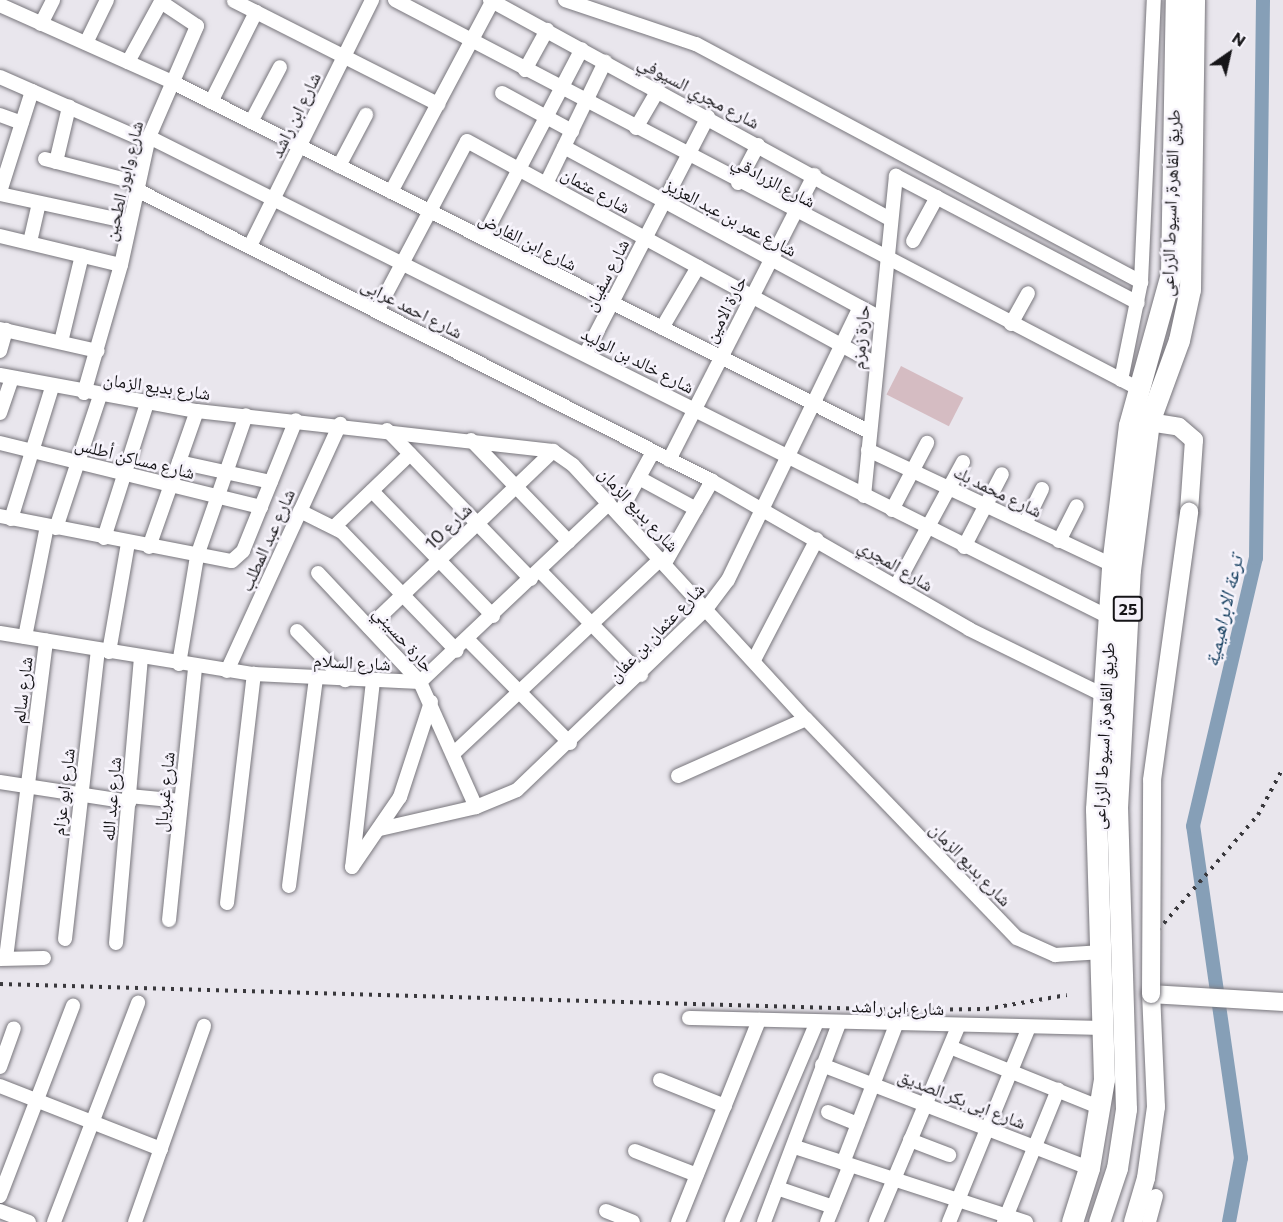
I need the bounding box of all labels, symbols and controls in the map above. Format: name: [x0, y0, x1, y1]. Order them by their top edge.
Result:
north arrow: [1199, 24, 1259, 84]
text: N: [1229, 27, 1250, 50]
street label: شارع مجري السيوفي: [635, 51, 763, 133]
street label: شارع ابن راشد: [265, 69, 325, 161]
street label: طريق القاهرة, اسيوط الزراعى: [1156, 109, 1184, 297]
street label: شارع وابور الطحين: [99, 119, 147, 243]
street label: شارع الزرادقي: [728, 150, 820, 212]
street label: شارع عثمان: [558, 162, 634, 218]
street label: شارع عمر بن عبد العزيز: [661, 173, 801, 261]
street label: شارع ابن الفارض: [475, 207, 581, 275]
street label: شارع سفيان: [579, 235, 633, 315]
street label: حارة الامين: [699, 272, 751, 346]
street label: شارع احمد عرابى: [358, 273, 466, 343]
street label: حارة زمزم: [846, 304, 874, 370]
street label: شارع خالد بن الوليد: [578, 322, 698, 398]
street label: شارع بديع الزمان: [102, 368, 212, 404]
street label: شارع مساكن أطلس: [73, 433, 197, 483]
street label: شارع محمد بك: [950, 460, 1046, 522]
street label: شارع بديع الزمان: [594, 462, 684, 556]
street label: شارع عبد المطلب: [235, 485, 299, 595]
street label: شارع 10: [420, 498, 476, 554]
street label: شارع المجري: [855, 534, 937, 596]
water label: ترعة الابراهيمية: [1199, 553, 1247, 669]
street label: شارع عثمان بن عفان: [603, 578, 709, 686]
road number: 25: [1112, 596, 1144, 622]
street label: حارة حسيني: [369, 602, 439, 676]
street label: طريق القاهرة, اسيوط الزراعى: [1087, 642, 1119, 830]
street label: شارع السلام: [313, 649, 391, 675]
street label: شارع سالم: [7, 655, 37, 725]
street label: شارع ابو عزام: [47, 747, 79, 837]
street label: شارع غبريال: [149, 751, 179, 833]
street label: شارع عبد الله: [97, 756, 125, 842]
street label: شارع بديع الزمان: [926, 818, 1016, 910]
street label: شارع ابن راشد: [851, 995, 945, 1019]
street label: شارع ابى بكر الصديق: [895, 1065, 1029, 1133]

